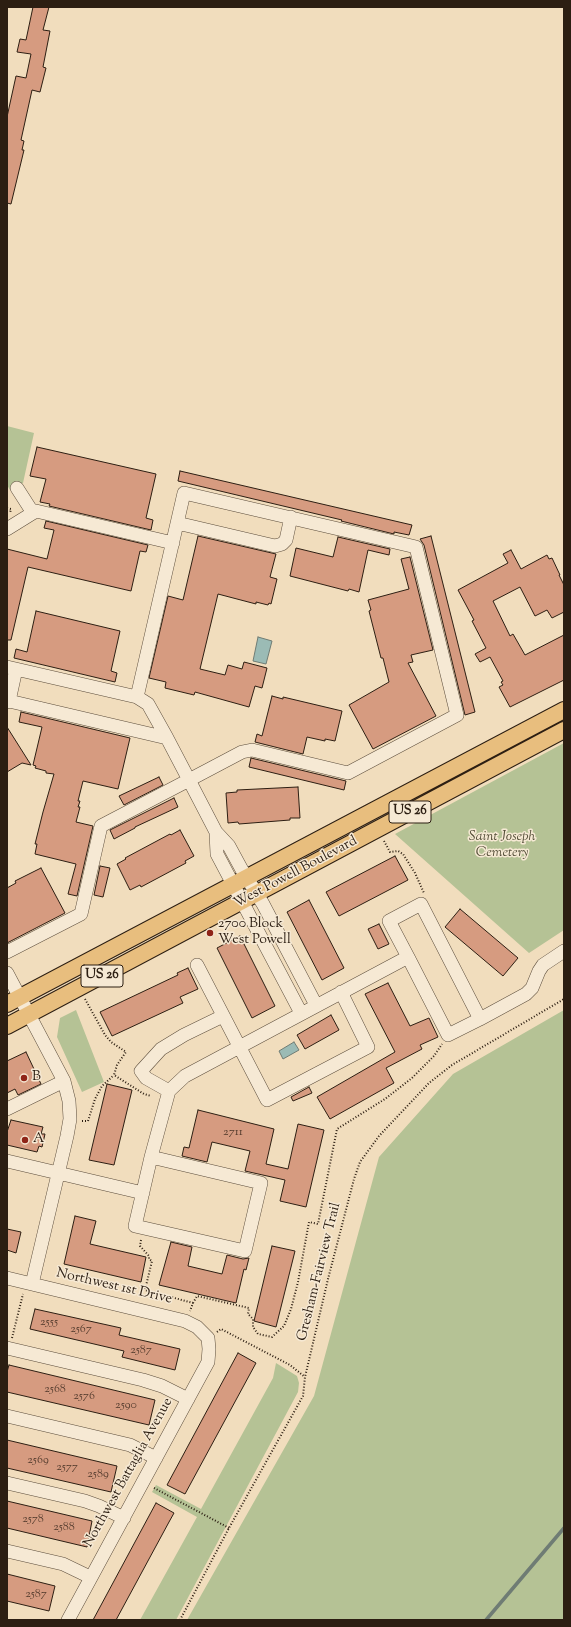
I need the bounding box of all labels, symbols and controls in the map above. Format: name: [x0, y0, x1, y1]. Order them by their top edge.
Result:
road number: US 26: [389, 801, 431, 823]
park label: Saint Joseph Cemetery: [469, 830, 535, 862]
street label: West Powell Boulevard: [231, 833, 361, 913]
place label: 2700 Block West Powell: [218, 917, 291, 950]
marker: 2700 Block West Powell: [205, 928, 215, 938]
road number: US 26: [81, 965, 123, 987]
place label: B: [32, 1070, 41, 1086]
marker: B: [19, 1073, 29, 1083]
house number: 2711: [223, 1126, 243, 1140]
place label: A: [33, 1132, 44, 1148]
marker: A: [20, 1135, 30, 1145]
street label: Gresham-Fairview Trail: [295, 1201, 345, 1343]
street label: Northwest 1st Drive: [54, 1266, 174, 1308]
house number: 2555: [40, 1316, 58, 1330]
house number: 2567: [70, 1323, 92, 1337]
house number: 2587: [130, 1344, 152, 1358]
house number: 2568: [44, 1383, 66, 1397]
house number: 2576: [73, 1390, 95, 1404]
street label: Northwest Battaglia Avenue: [81, 1395, 177, 1551]
house number: 2590: [115, 1399, 137, 1413]
house number: 2569: [27, 1454, 49, 1468]
house number: 2577: [56, 1461, 78, 1475]
house number: 2589: [87, 1468, 109, 1482]
house number: 2578: [22, 1513, 44, 1527]
house number: 2588: [53, 1521, 75, 1535]
house number: 2587: [25, 1588, 47, 1602]

